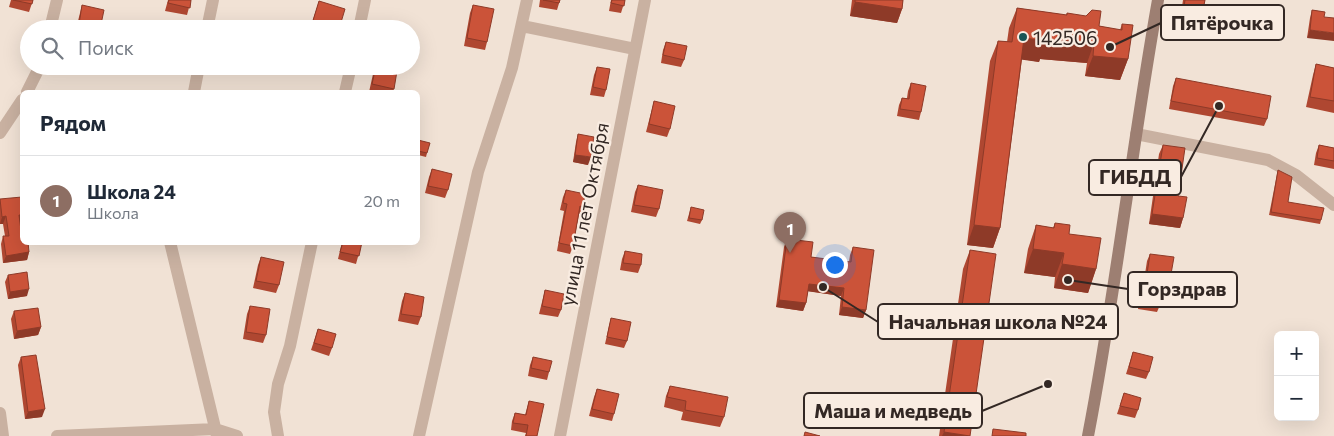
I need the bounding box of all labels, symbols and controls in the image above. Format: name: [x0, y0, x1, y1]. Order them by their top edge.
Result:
callout: Пятёрочка: [1161, 5, 1284, 40]
text: Пятёрочка: [1171, 10, 1273, 34]
search box: [20, 20, 420, 75]
place label: 142506: [1033, 26, 1098, 49]
marker: 142506: [1017, 31, 1029, 43]
icon: search: [38, 34, 66, 62]
text: Поиск: [78, 36, 134, 59]
text: Рядом: [40, 110, 106, 135]
street label: улица 11 лет Октября: [555, 120, 613, 308]
callout: ГИБДД: [1089, 160, 1181, 195]
text: ГИБДД: [1099, 164, 1171, 188]
text: Школа 24: [87, 180, 176, 203]
text: 1: [52, 191, 60, 210]
text: 20 m: [364, 191, 400, 210]
text: Школа: [87, 203, 139, 222]
pin: 1: [774, 212, 806, 253]
your location: [822, 252, 848, 278]
callout: Горздрав: [1128, 272, 1237, 307]
text: Горздрав: [1137, 276, 1227, 300]
callout: Начальная школа №24: [878, 304, 1118, 339]
text: Начальная школа №24: [888, 309, 1108, 333]
map controls: [1274, 331, 1319, 421]
button: +: [1274, 331, 1319, 376]
button: −: [1274, 376, 1319, 421]
callout: Маша и медведь: [804, 393, 982, 428]
text: Маша и медведь: [814, 398, 972, 422]

